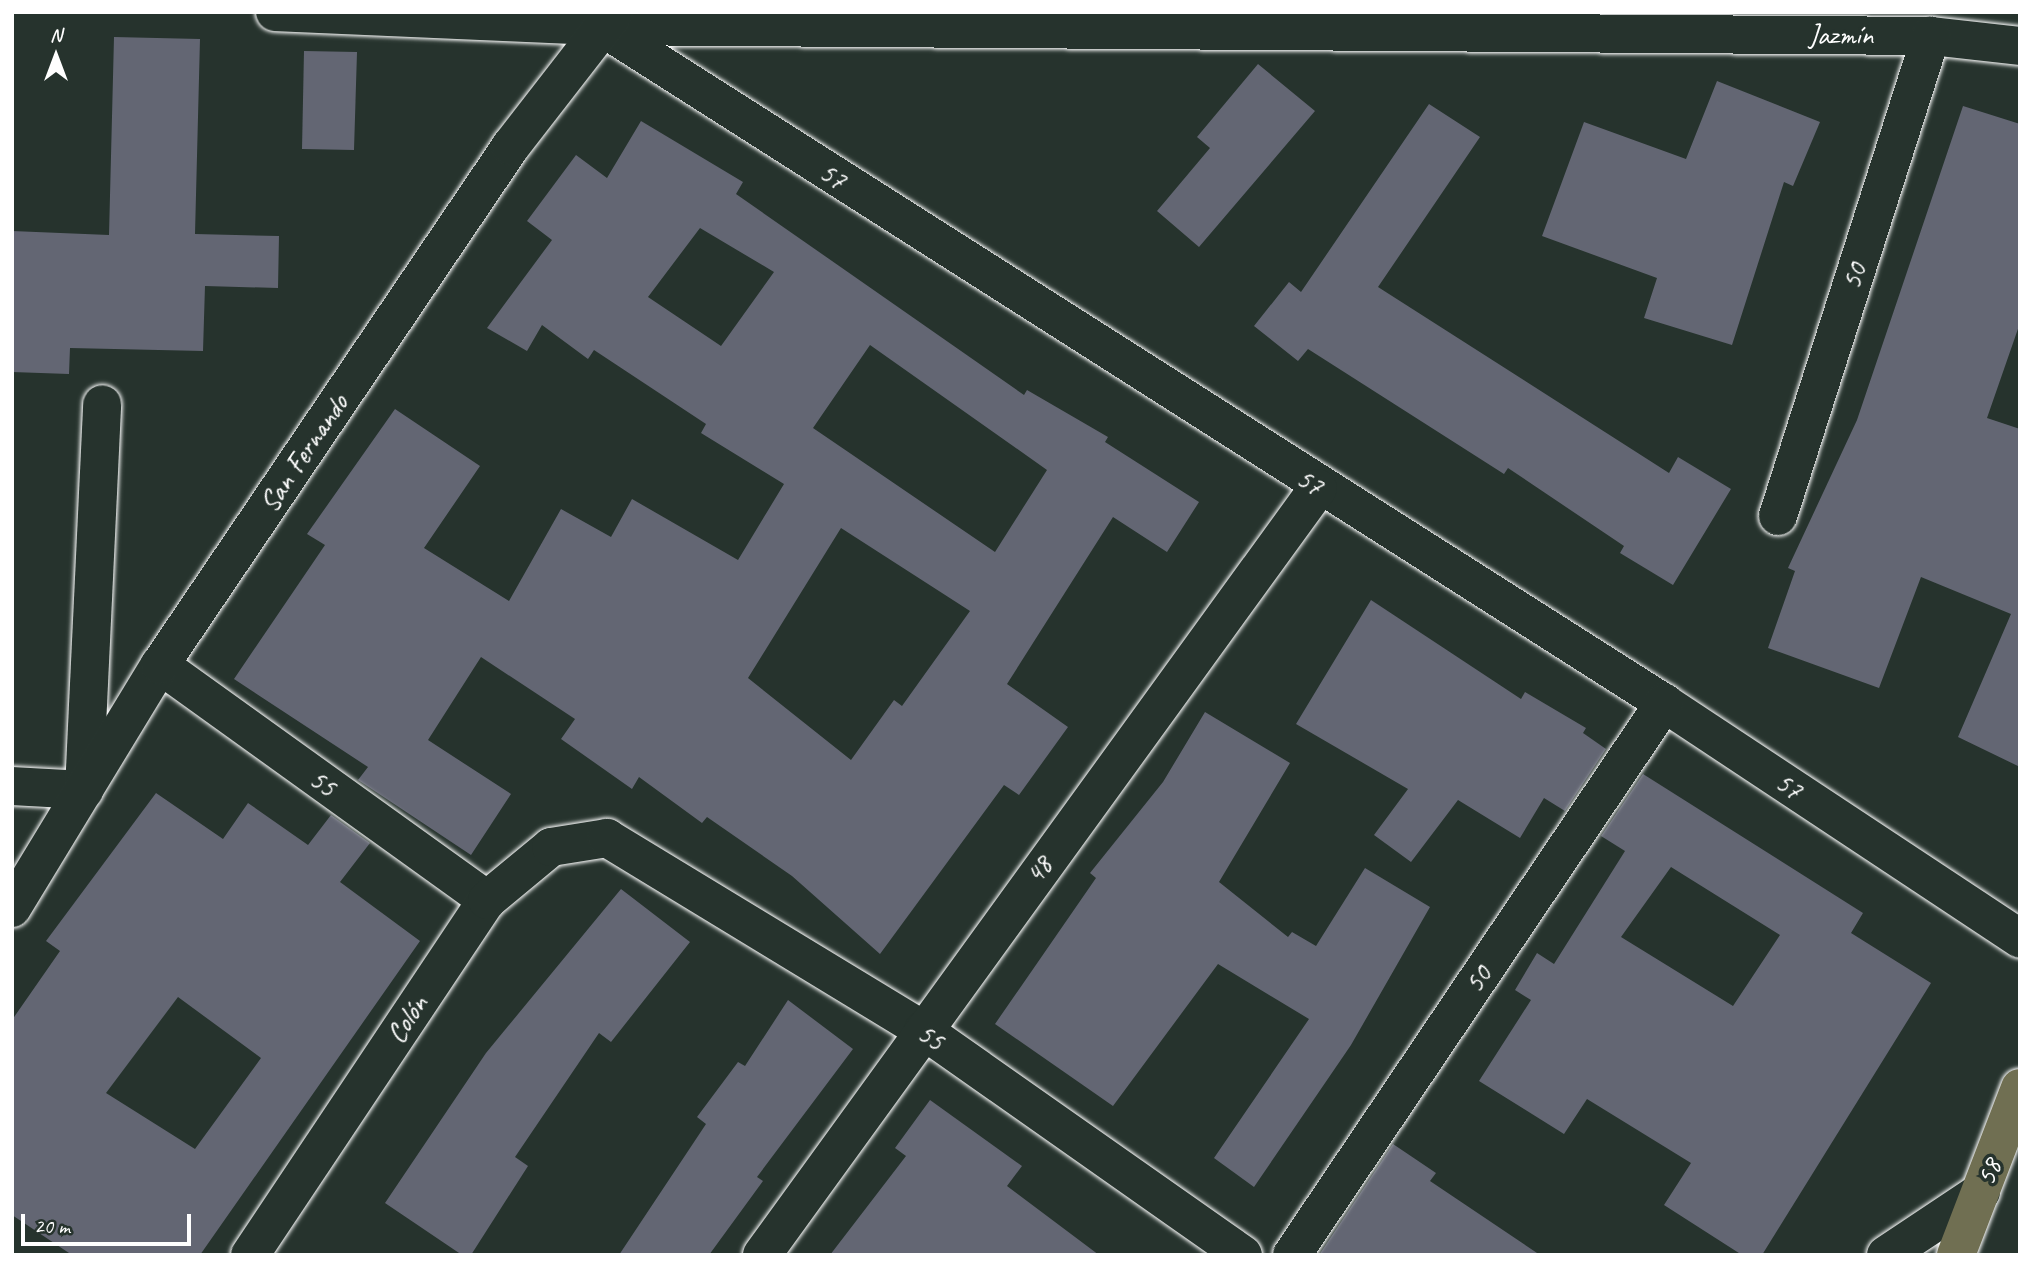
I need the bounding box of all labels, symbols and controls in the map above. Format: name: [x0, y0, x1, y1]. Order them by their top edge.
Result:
street label: Jazmín: [1809, 18, 1873, 52]
north arrow: [21, 21, 91, 91]
text: N: [50, 23, 62, 47]
street label: 57: [813, 155, 853, 197]
street label: 50: [1834, 259, 1874, 293]
street label: San Fernando: [253, 388, 355, 518]
street label: 57: [1290, 461, 1330, 503]
street label: 55: [303, 762, 343, 804]
street label: 57: [1769, 765, 1809, 807]
street label: 48: [1018, 850, 1060, 890]
street label: 50: [1457, 959, 1499, 999]
street label: Colón: [379, 989, 435, 1049]
street label: 55: [911, 1016, 951, 1058]
street label: 58: [1969, 1154, 2009, 1190]
scale bar: [24, 1200, 194, 1244]
text: 20 m: [34, 1213, 70, 1239]

